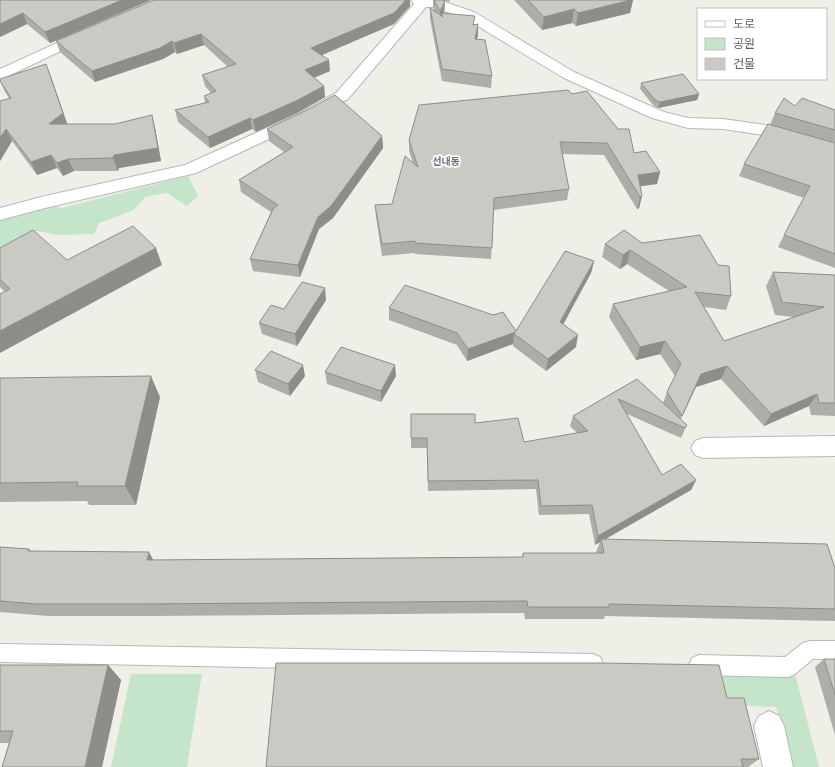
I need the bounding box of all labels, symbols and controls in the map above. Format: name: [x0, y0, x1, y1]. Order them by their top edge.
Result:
legend: [697, 8, 827, 80]
text: 도로: [733, 15, 755, 32]
text: 공원: [733, 35, 755, 52]
text: 건물: [733, 55, 755, 72]
district label: 선내동: [432, 154, 460, 169]

